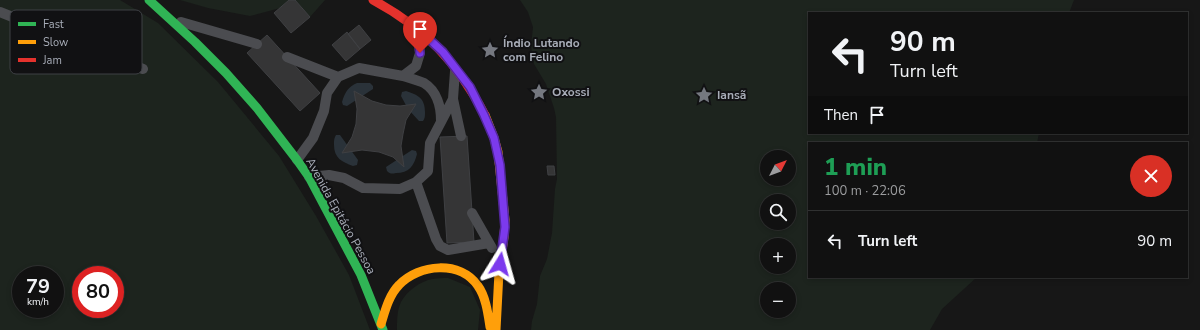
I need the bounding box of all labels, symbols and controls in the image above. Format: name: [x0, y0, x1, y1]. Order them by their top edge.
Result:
legend: [10, 10, 142, 74]
pin: [403, 12, 437, 53]
text: Fast: [43, 17, 64, 32]
icon: arrive: [409, 18, 431, 40]
text: 90 m: [890, 23, 956, 61]
icon: left: [824, 28, 876, 80]
text: Slow: [43, 35, 68, 50]
place label: Índio Lutando com Felino: [503, 35, 580, 65]
place icon: Índio Lutando com Felino: [480, 40, 500, 60]
text: Jam: [42, 53, 62, 68]
text: Turn left: [890, 59, 958, 83]
place icon: Oxossi: [529, 82, 549, 102]
place label: Oxossi: [552, 84, 590, 100]
place icon: Iansã: [694, 85, 714, 105]
place label: Iansã: [717, 87, 746, 103]
icon: arrive: [866, 104, 888, 126]
text: Then: [824, 105, 858, 125]
north arrow: [760, 150, 796, 186]
map controls: [760, 150, 796, 318]
text: 1 min: [824, 151, 887, 183]
street label: Avenida Epitácio Pessoa: [302, 155, 380, 277]
button: close: [1130, 155, 1172, 197]
text: 100 m · 22:06: [824, 182, 906, 200]
button: search: [760, 194, 796, 230]
icon: left: [824, 230, 846, 252]
text: Turn left: [858, 231, 917, 251]
text: 90 m: [1137, 231, 1172, 251]
button: +: [760, 238, 796, 274]
position arrow: [479, 243, 521, 285]
speed limit sign: 80: [72, 266, 124, 318]
text: 79: [26, 273, 50, 300]
button: −: [760, 282, 796, 318]
text: km/h: [27, 295, 49, 309]

